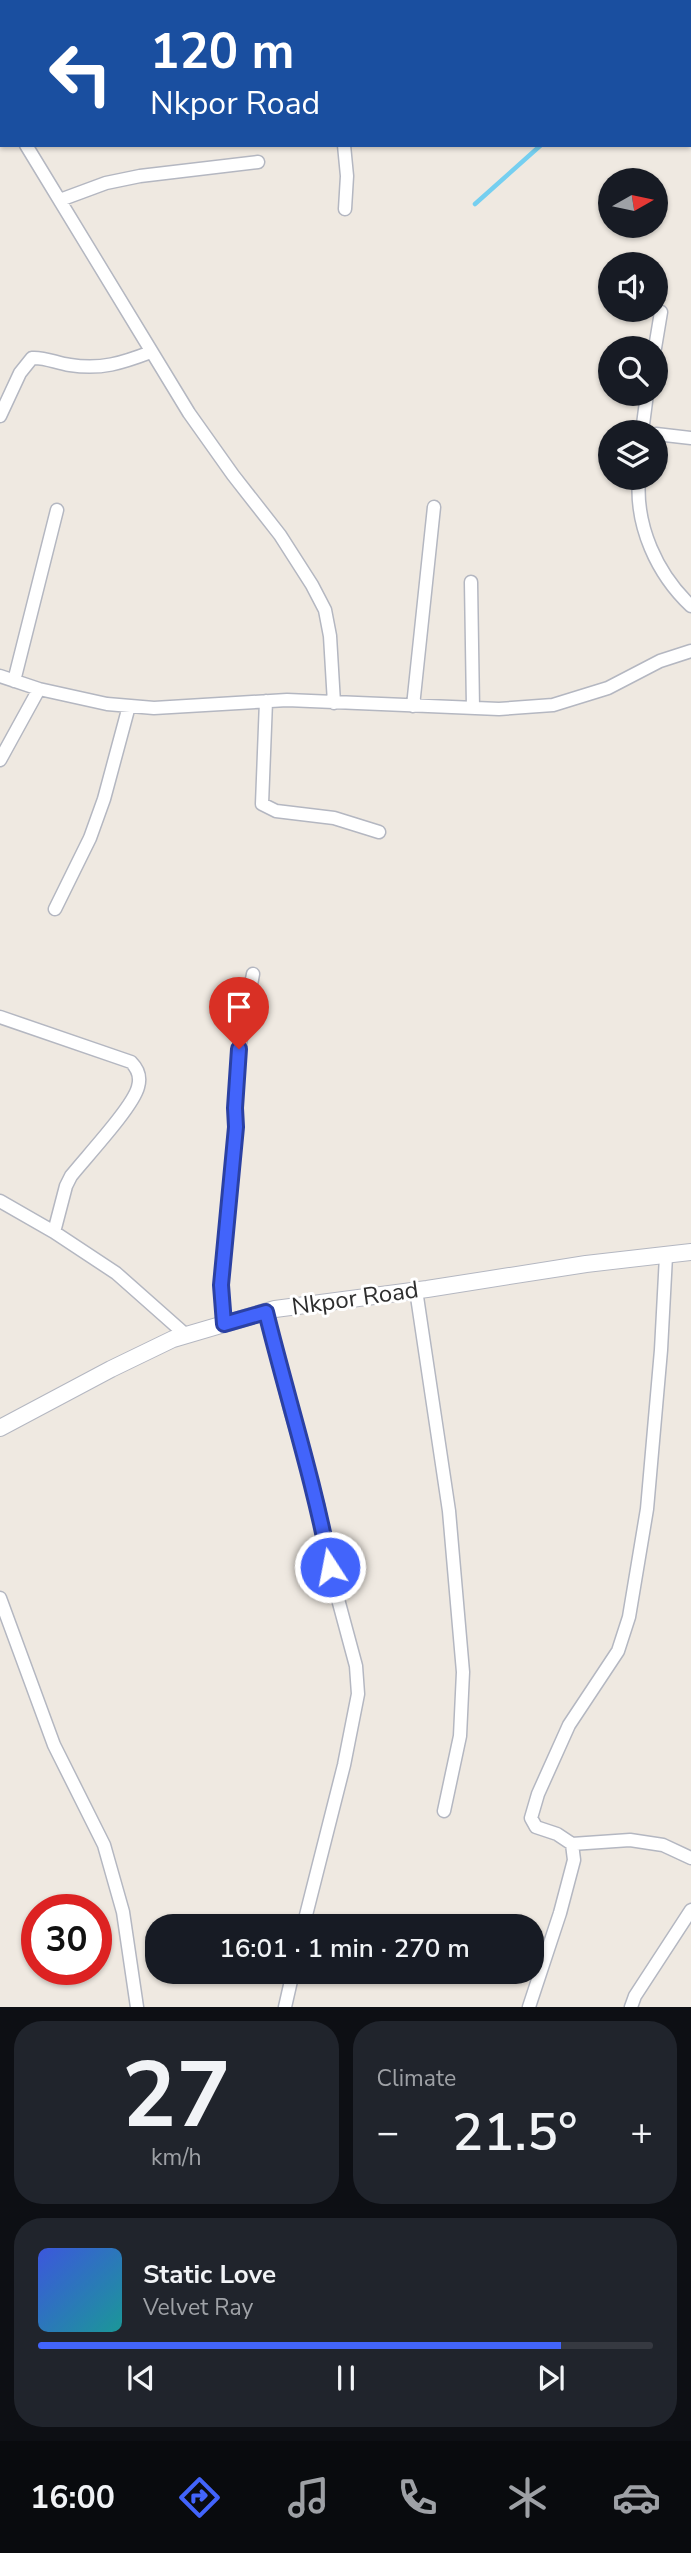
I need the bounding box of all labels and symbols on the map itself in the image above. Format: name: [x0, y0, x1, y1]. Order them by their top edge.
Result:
north arrow: [598, 168, 668, 238]
pin: [209, 977, 269, 1049]
street label: Nkpor Road: [290, 1273, 420, 1323]
position arrow: [293, 1530, 367, 1604]
speed limit sign: 30: [21, 1894, 112, 1985]

